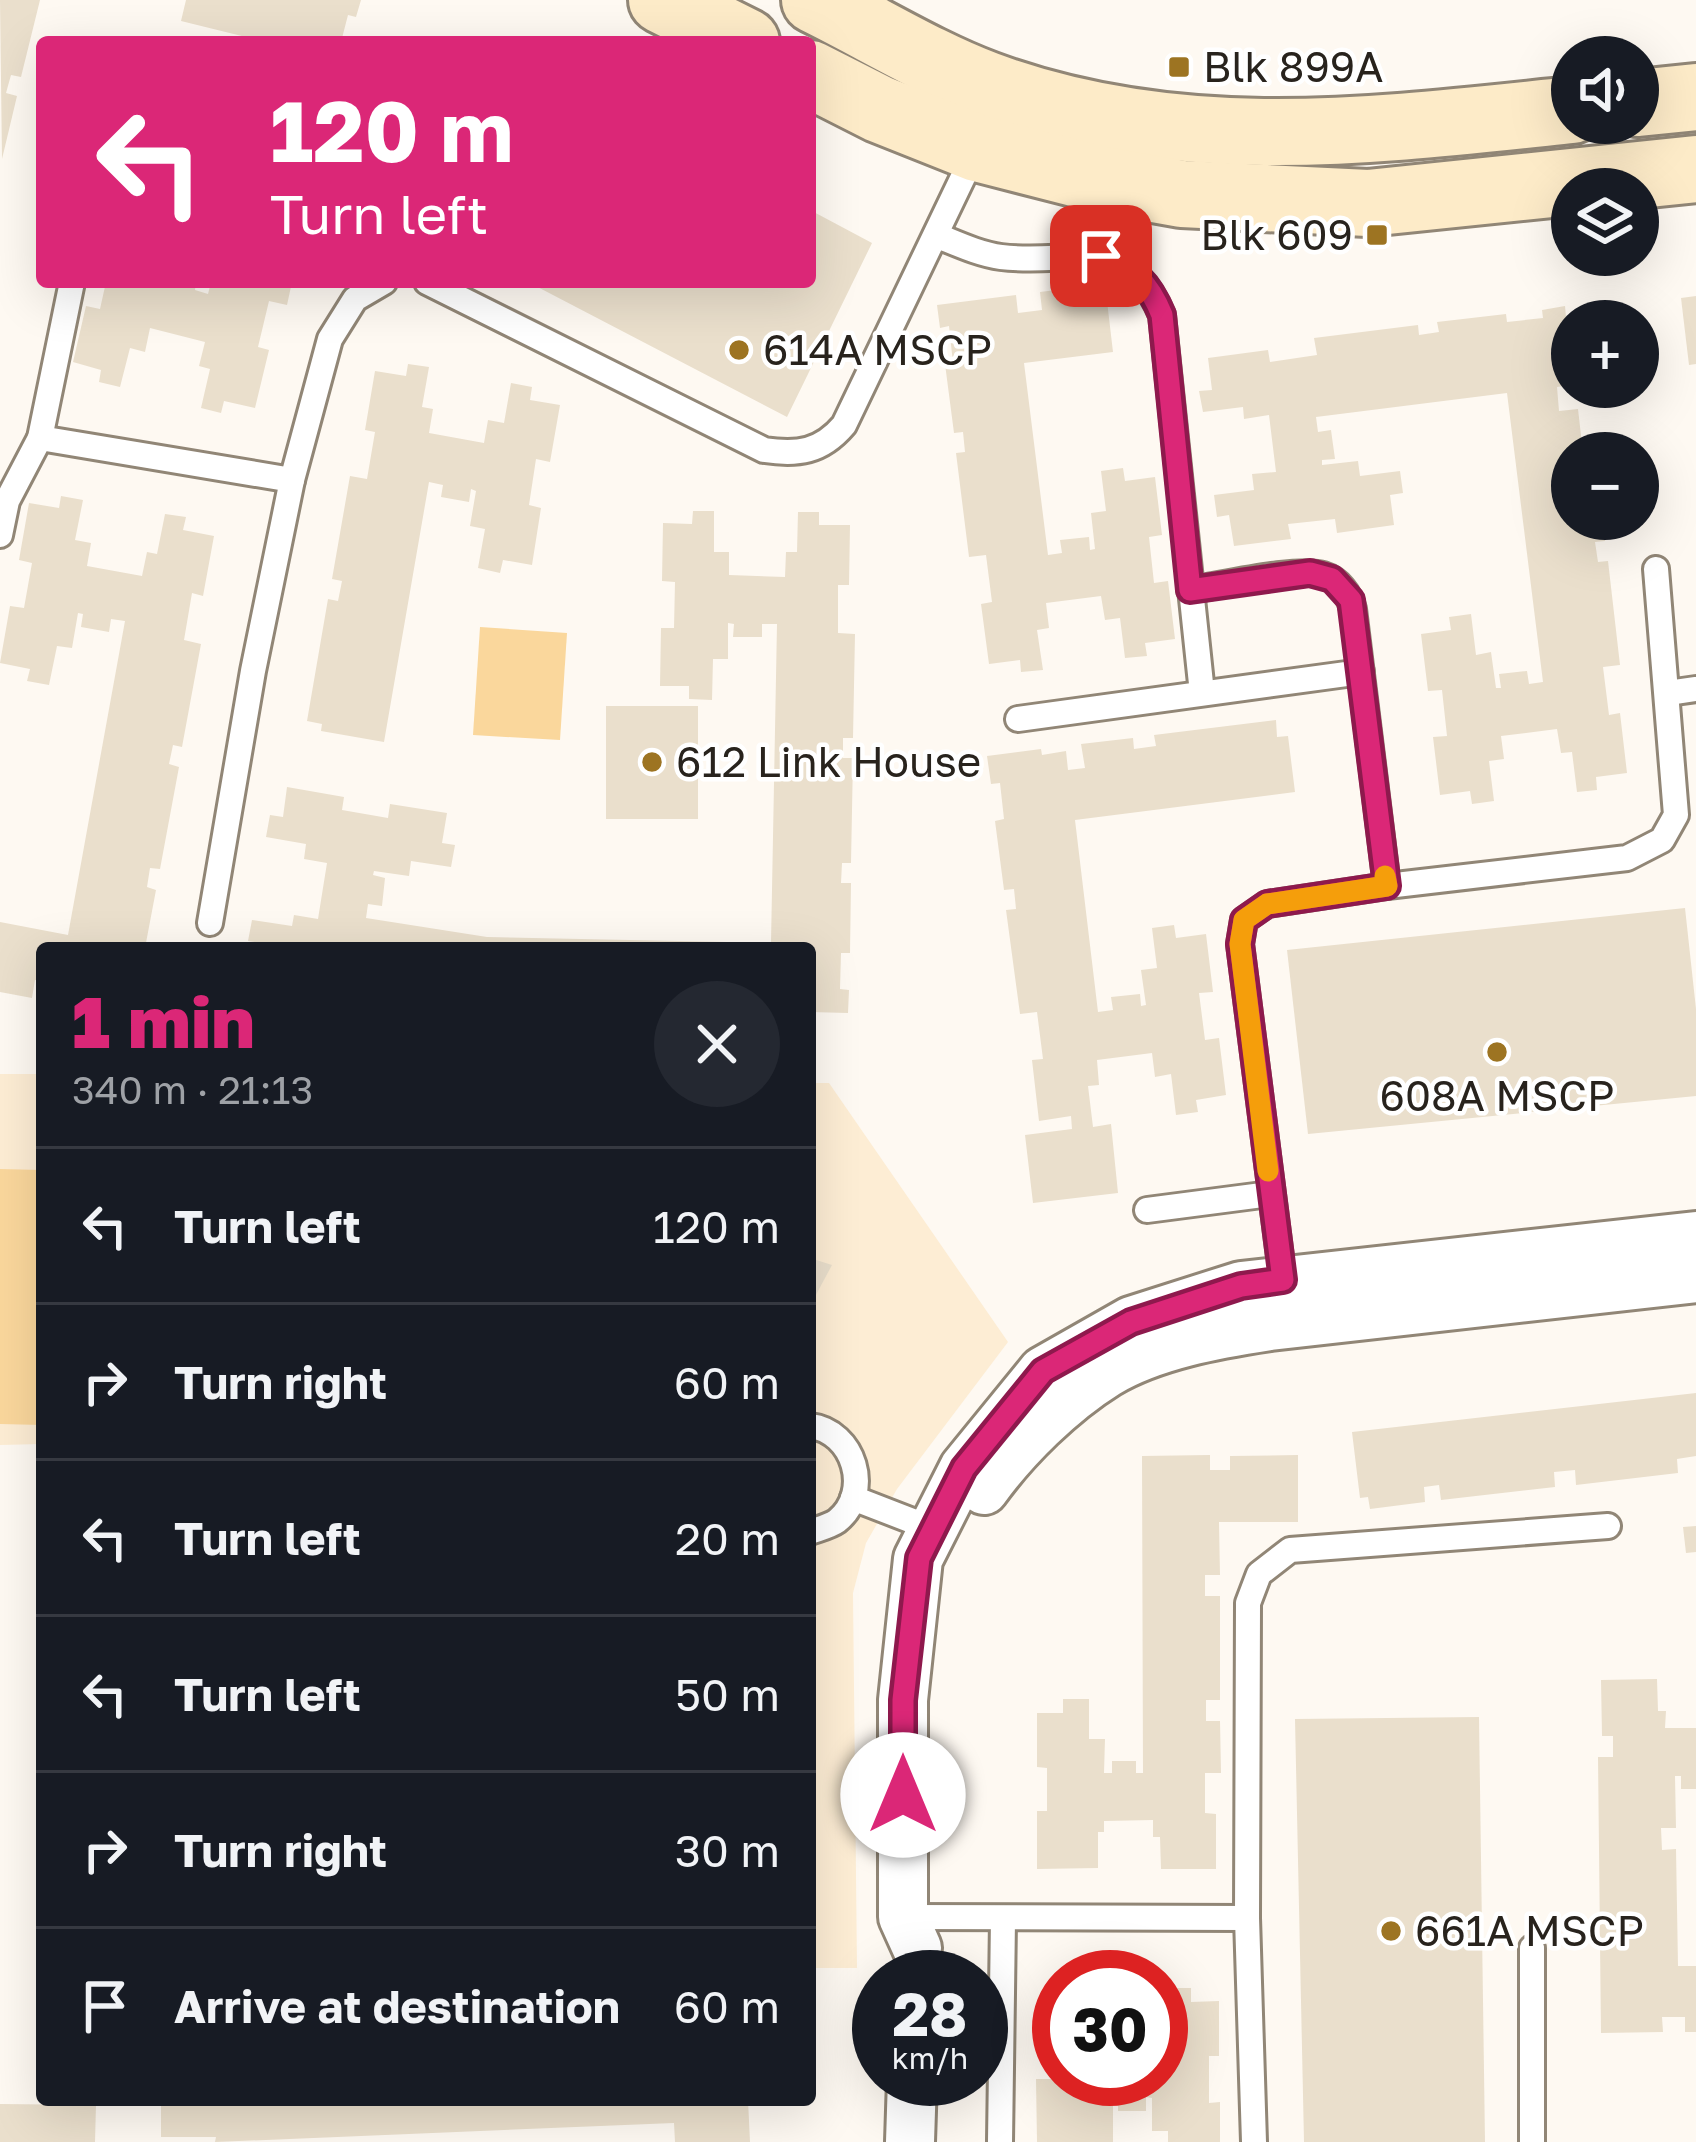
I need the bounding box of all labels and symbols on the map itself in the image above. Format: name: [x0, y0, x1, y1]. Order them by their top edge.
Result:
place label: Blk 899A: [1203, 41, 1383, 91]
marker: Blk 899A: [1166, 54, 1192, 80]
pin: [1050, 205, 1152, 307]
place label: Blk 609: [1200, 209, 1353, 259]
marker: Blk 609: [1364, 222, 1390, 248]
place label: 614A MSCP: [763, 324, 992, 374]
marker: 614A MSCP: [726, 337, 752, 363]
place label: 612 Link House: [676, 736, 981, 786]
marker: 612 Link House: [639, 749, 665, 775]
marker: 608A MSCP: [1484, 1039, 1510, 1065]
place label: 608A MSCP: [1380, 1070, 1614, 1120]
position arrow: [840, 1732, 966, 1858]
place label: 661A MSCP: [1415, 1905, 1644, 1955]
marker: 661A MSCP: [1378, 1918, 1404, 1944]
speed limit sign: 30: [1032, 1950, 1188, 2106]

